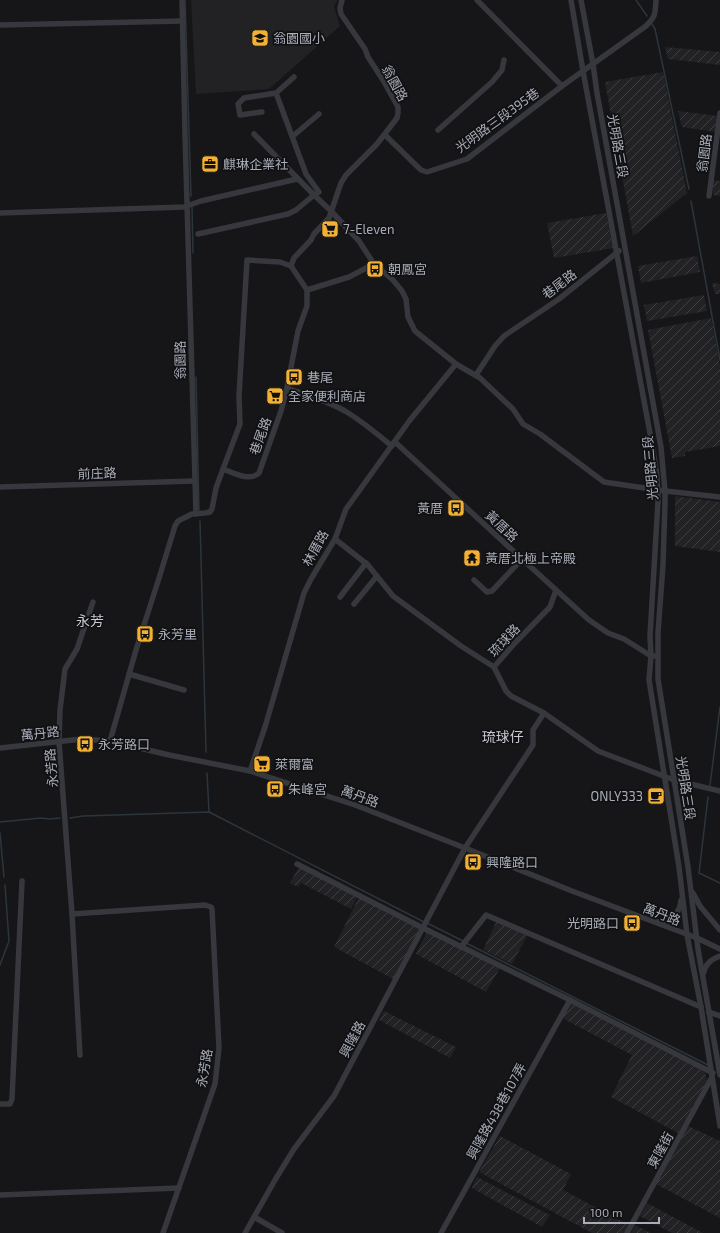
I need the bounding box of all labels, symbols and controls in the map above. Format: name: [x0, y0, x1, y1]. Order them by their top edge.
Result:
school or university icon: 翁園國小: [250, 28, 270, 48]
place label: 翁園國小: [273, 30, 325, 46]
street label: 翁園路: [379, 62, 411, 104]
street label: 光明路三段395巷: [452, 84, 542, 156]
street label: 光明路三段: [604, 113, 632, 179]
street label: 翁園路: [694, 133, 714, 173]
office icon: 麒琳企業社: [200, 154, 220, 174]
place label: 麒琳企業社: [223, 156, 288, 172]
supermarket icon: 7-Eleven: [320, 219, 340, 239]
place label: 7-Eleven: [343, 221, 395, 237]
bus stop icon: 朝鳳宮: [365, 259, 385, 279]
place label: 朝鳳宮: [388, 261, 427, 277]
street label: 巷尾路: [539, 266, 579, 302]
street label: 翁園路: [172, 340, 188, 380]
bus stop icon: 巷尾: [284, 367, 304, 387]
place label: 巷尾: [307, 369, 333, 385]
supermarket icon: 全家便利商店: [265, 386, 285, 406]
place label: 全家便利商店: [288, 388, 366, 404]
street label: 巷尾路: [246, 415, 274, 457]
street label: 光明路三段: [639, 435, 661, 501]
street label: 前庄路: [77, 464, 117, 482]
bus stop icon: 黃厝: [446, 498, 466, 518]
place label: 黃厝: [417, 500, 443, 516]
street label: 黃厝路: [482, 507, 522, 545]
street label: 林厝路: [299, 527, 331, 569]
temple icon: 黃厝北極上帝殿: [462, 548, 482, 568]
place label: 黃厝北極上帝殿: [485, 550, 576, 566]
district label: 永芳: [76, 612, 104, 629]
street label: 琉球路: [485, 620, 523, 660]
bus stop icon: 永芳里: [135, 624, 155, 644]
place label: 永芳里: [158, 626, 197, 642]
street label: 萬丹路: [20, 723, 60, 743]
district label: 琉球仔: [482, 728, 524, 745]
bus stop icon: 永芳路口: [75, 734, 95, 754]
place label: 永芳路口: [98, 736, 150, 752]
street label: 永芳路: [41, 748, 61, 788]
supermarket icon: 萊爾富: [252, 754, 272, 774]
street label: 光明路三段: [673, 755, 699, 821]
place label: 萊爾富: [275, 756, 314, 772]
bus stop icon: 朱峰宮: [265, 779, 285, 799]
place label: 朱峰宮: [288, 781, 327, 797]
street label: 萬丹路: [339, 782, 381, 810]
cafe icon: ONLY333: [646, 786, 666, 806]
place label: ONLY333: [591, 788, 643, 804]
bus stop icon: 興隆路口: [463, 852, 483, 872]
place label: 興隆路口: [486, 854, 538, 870]
street label: 萬丹路: [641, 900, 683, 928]
bus stop icon: 光明路口: [622, 913, 642, 933]
place label: 光明路口: [567, 915, 619, 931]
street label: 興隆路: [336, 1018, 368, 1060]
street label: 永芳路: [193, 1047, 215, 1089]
street label: 興隆路438巷107弄: [463, 1060, 529, 1162]
street label: 東隆街: [644, 1129, 676, 1171]
scale bar: [584, 1199, 659, 1225]
text: 100 m: [590, 1205, 622, 1219]

